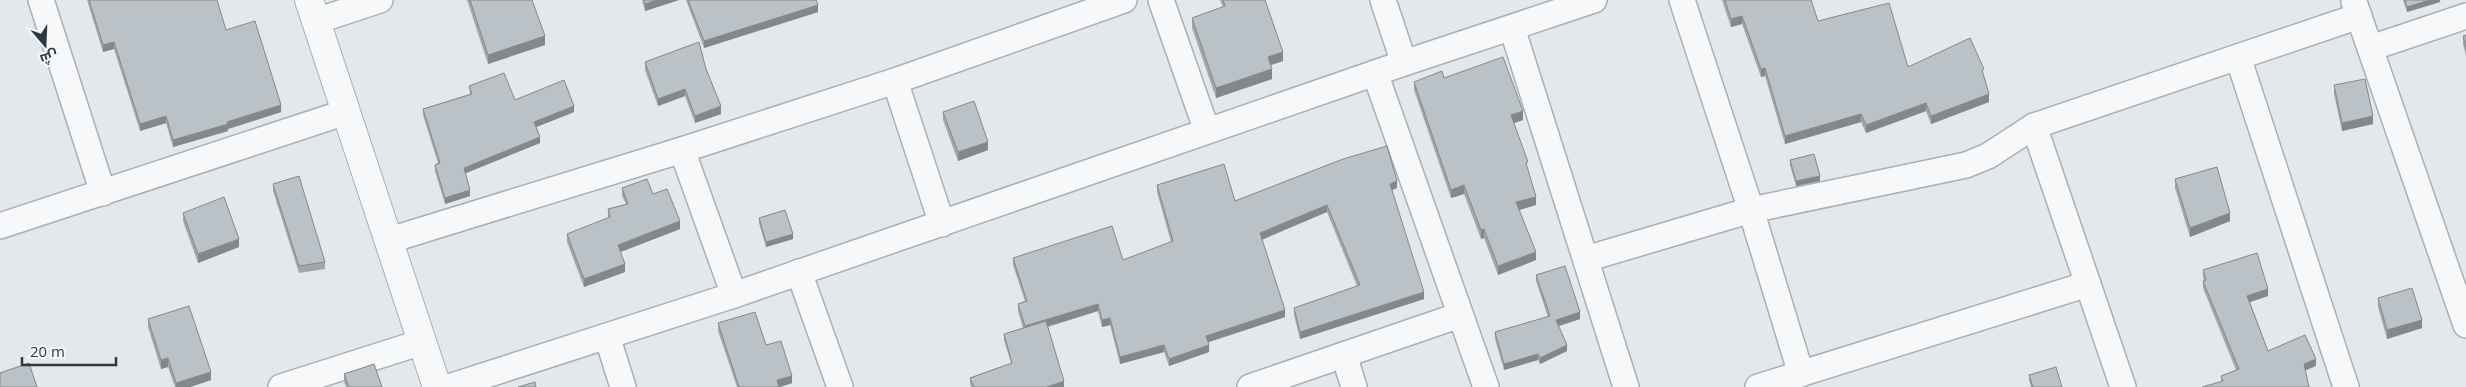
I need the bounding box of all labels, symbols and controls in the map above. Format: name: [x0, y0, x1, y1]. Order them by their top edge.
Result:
north arrow: [20, 20, 70, 70]
text: ش: [38, 46, 61, 70]
scale bar: [22, 334, 116, 366]
text: 20 m: [30, 341, 65, 361]

